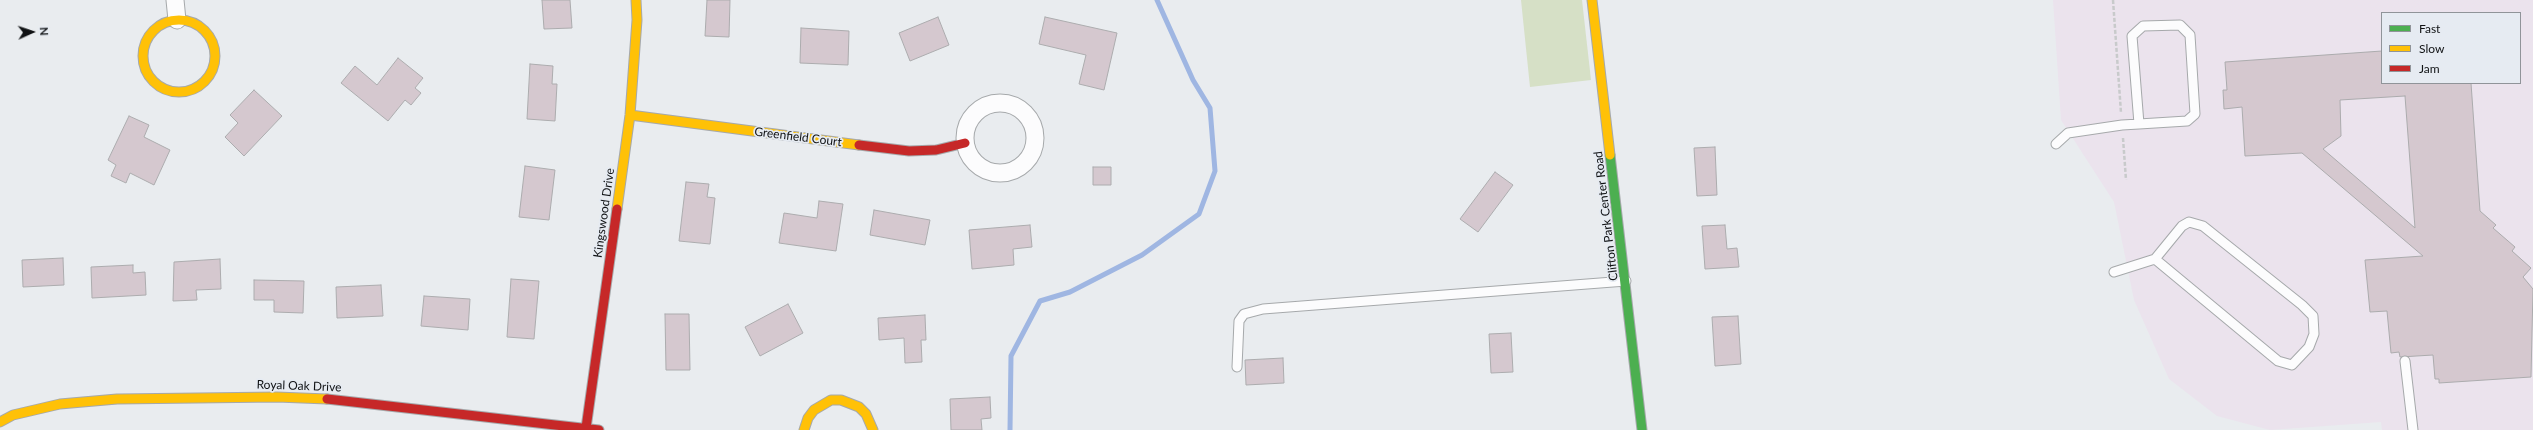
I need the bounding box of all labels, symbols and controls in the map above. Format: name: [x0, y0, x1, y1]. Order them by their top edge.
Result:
north arrow: [12, 12, 52, 52]
legend: [2381, 12, 2521, 84]
text: Fast: [2419, 21, 2440, 36]
text: N: [38, 27, 51, 36]
text: Slow: [2419, 41, 2444, 56]
text: Jam: [2419, 61, 2440, 76]
street label: Greenfield Court: [753, 124, 843, 150]
street label: Clifton Park Center Road: [1591, 150, 1621, 282]
street label: Kingswood Drive: [591, 167, 617, 259]
street label: Royal Oak Drive: [256, 377, 342, 395]

